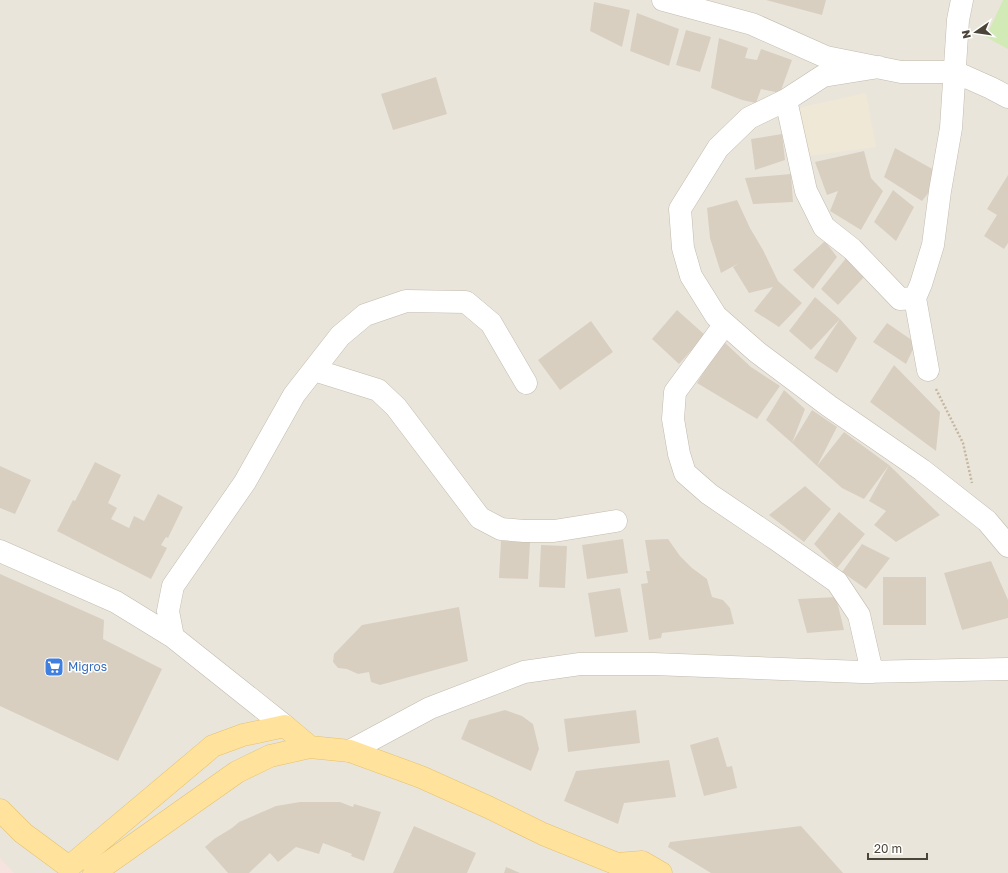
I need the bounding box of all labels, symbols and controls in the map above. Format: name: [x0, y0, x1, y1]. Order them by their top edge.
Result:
north arrow: [956, 12, 996, 52]
text: N: [958, 29, 973, 40]
supermarket icon: Migros: [43, 656, 65, 678]
place label: Migros: [68, 659, 107, 674]
scale bar: [868, 835, 927, 861]
text: 20 m: [874, 841, 902, 856]

